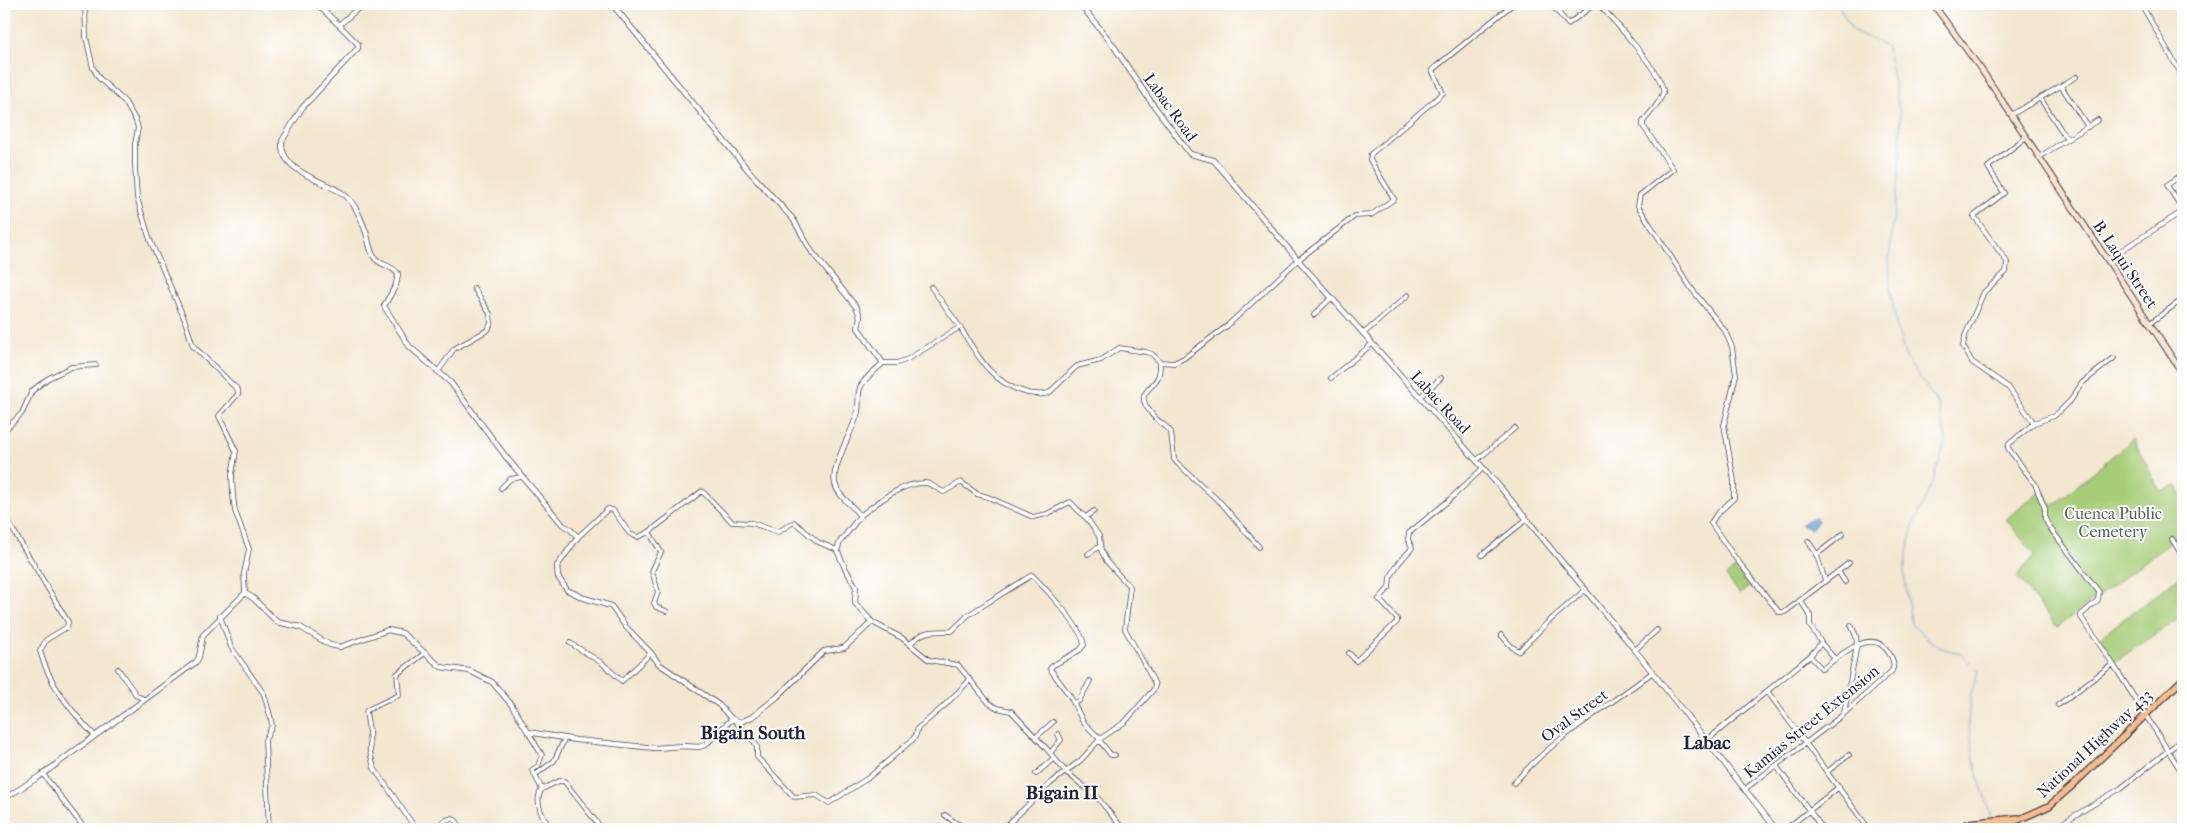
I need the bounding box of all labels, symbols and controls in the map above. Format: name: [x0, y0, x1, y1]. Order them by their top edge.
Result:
street label: Labac Road: [1140, 70, 1202, 145]
street label: B. Laqui Street: [2089, 217, 2162, 312]
street label: Labac Road: [1407, 367, 1475, 438]
park label: Cuenca Public Cemetery: [2064, 504, 2162, 541]
street label: Kamias Street Extension: [1740, 661, 1883, 782]
street label: Oval Street: [1537, 685, 1612, 746]
street label: National Highway 433: [2033, 685, 2156, 801]
district label: Bigain South: [701, 722, 806, 744]
district label: Labac: [1683, 732, 1731, 754]
district label: Bigain II: [1026, 782, 1099, 804]

